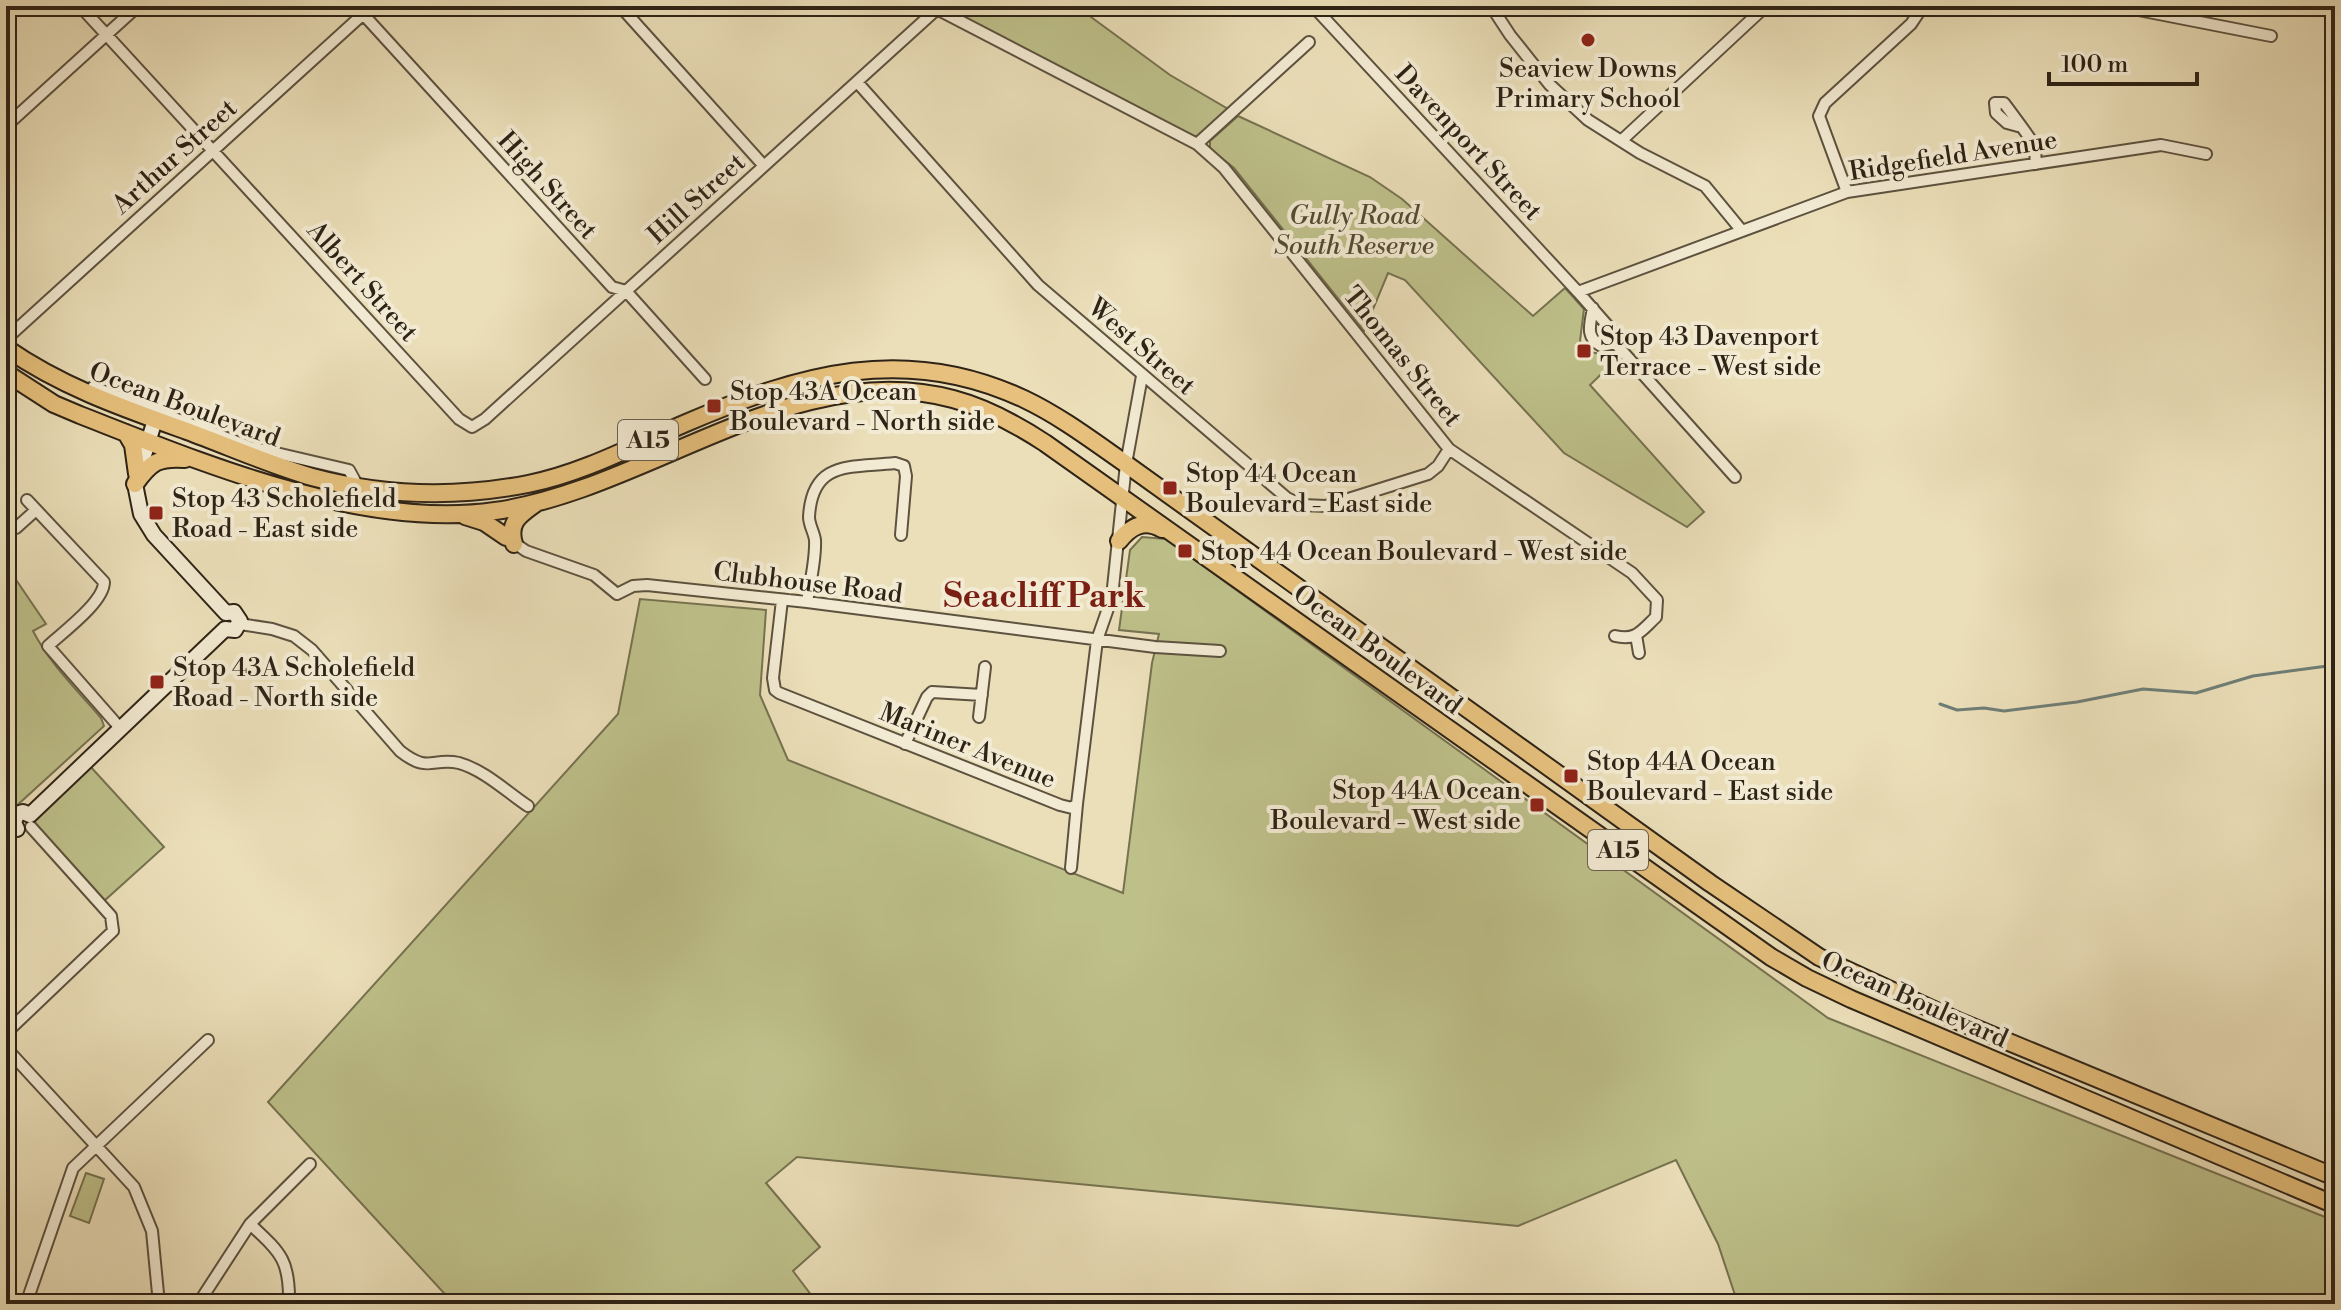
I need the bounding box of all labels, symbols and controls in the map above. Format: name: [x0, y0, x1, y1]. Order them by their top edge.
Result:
marker: Seaview Downs Primary School: [1579, 31, 1597, 49]
scale bar: [2049, 36, 2197, 86]
text: 100 m: [2061, 50, 2128, 80]
place label: Seaview Downs Primary School: [1496, 53, 1681, 115]
street label: Davenport Street: [1388, 58, 1549, 227]
street label: Arthur Street: [105, 92, 244, 222]
street label: Ridgefield Avenue: [1847, 124, 2059, 188]
street label: High Street: [490, 125, 604, 246]
street label: Hill Street: [641, 146, 752, 251]
park label: Gully Road South Reserve: [1274, 200, 1434, 262]
street label: Albert Street: [299, 214, 425, 348]
street label: Thomas Street: [1336, 280, 1469, 433]
street label: West Street: [1080, 291, 1202, 402]
place label: Stop 43 Davenport Terrace - West side: [1600, 321, 1821, 383]
marker: Stop 43 Davenport Terrace - West side: [1575, 342, 1593, 360]
street label: Ocean Boulevard: [85, 356, 285, 454]
place label: Stop 43A Ocean Boulevard - North side: [729, 376, 995, 438]
marker: Stop 43A Ocean Boulevard - North side: [705, 397, 723, 415]
road number: A15: [618, 420, 678, 460]
place label: Stop 44 Ocean Boulevard - East side: [1185, 458, 1432, 520]
marker: Stop 44 Ocean Boulevard - East side: [1161, 479, 1179, 497]
place label: Stop 43 Scholefield Road - East side: [172, 483, 397, 545]
marker: Stop 43 Scholefield Road - East side: [147, 504, 165, 522]
place label: Stop 44 Ocean Boulevard - West side: [1201, 536, 1628, 568]
marker: Stop 44 Ocean Boulevard - West side: [1176, 542, 1194, 560]
street label: Clubhouse Road: [711, 556, 904, 610]
district label: Seacliff Park: [943, 576, 1146, 618]
street label: Ocean Boulevard: [1287, 578, 1468, 722]
place label: Stop 43A Scholefield Road - North side: [173, 652, 415, 714]
marker: Stop 43A Scholefield Road - North side: [148, 673, 166, 691]
street label: Mariner Avenue: [875, 696, 1060, 796]
place label: Stop 44A Ocean Boulevard - East side: [1586, 746, 1833, 808]
marker: Stop 44A Ocean Boulevard - East side: [1562, 767, 1580, 785]
place label: Stop 44A Ocean Boulevard - West side: [1270, 775, 1521, 837]
marker: Stop 44A Ocean Boulevard - West side: [1528, 796, 1546, 814]
road number: A15: [1588, 830, 1648, 870]
street label: Ocean Boulevard: [1816, 944, 2013, 1055]

